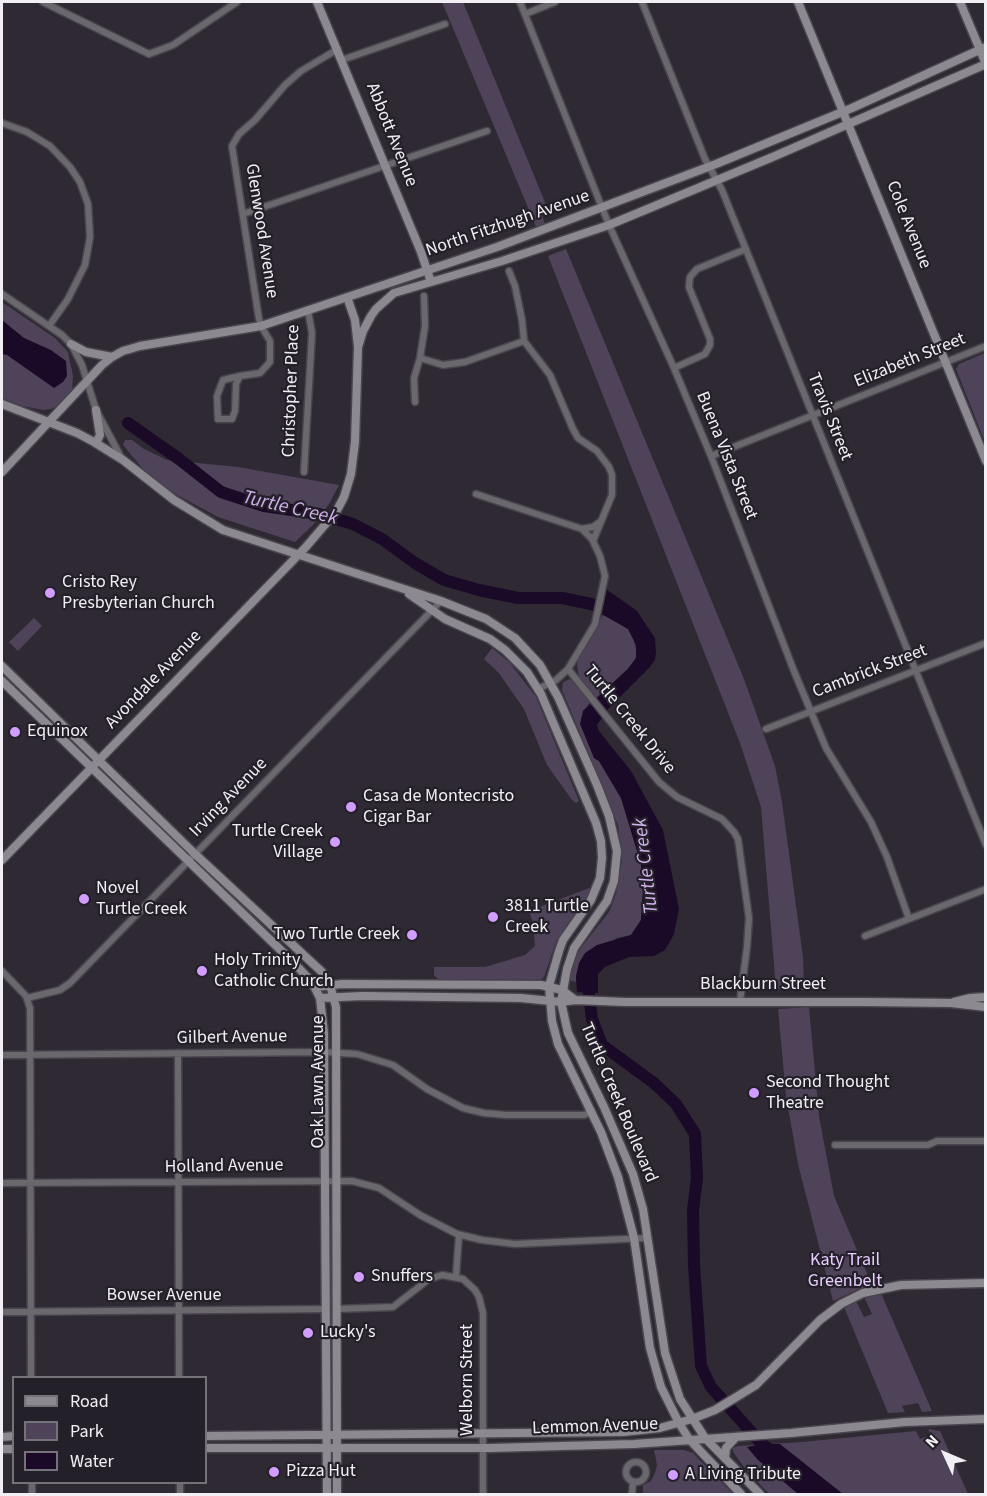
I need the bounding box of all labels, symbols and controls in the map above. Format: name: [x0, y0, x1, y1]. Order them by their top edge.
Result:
street label: Abbott Avenue: [360, 80, 422, 190]
street label: Glenwood Avenue: [240, 162, 282, 300]
street label: Cole Avenue: [881, 178, 935, 272]
street label: North Fitzhugh Avenue: [423, 186, 593, 262]
street label: Christopher Place: [279, 324, 305, 458]
street label: Elizabeth Street: [851, 329, 969, 393]
street label: Travis Street: [802, 370, 856, 464]
street label: Buena Vista Street: [690, 389, 762, 523]
water label: Turtle Creek: [240, 486, 340, 532]
place label: Cristo Rey Presbyterian Church: [62, 572, 215, 614]
marker: Cristo Rey Presbyterian Church: [43, 586, 57, 600]
street label: Avondale Avenue: [101, 626, 207, 734]
street label: Cambrick Street: [810, 640, 930, 704]
street label: Turtle Creek Drive: [579, 661, 679, 779]
place label: Equinox: [27, 721, 88, 743]
marker: Equinox: [8, 725, 22, 739]
street label: Irving Avenue: [186, 754, 272, 842]
place label: Casa de Montecristo Cigar Bar: [363, 786, 514, 828]
marker: Casa de Montecristo Cigar Bar: [344, 800, 358, 814]
water label: Turtle Creek: [629, 816, 665, 916]
place label: Turtle Creek Village: [232, 821, 323, 864]
marker: Turtle Creek Village: [328, 835, 342, 849]
place label: Novel Turtle Creek: [96, 878, 187, 920]
marker: Novel Turtle Creek: [77, 892, 91, 906]
place label: 3811 Turtle Creek: [505, 896, 589, 938]
marker: 3811 Turtle Creek: [486, 910, 500, 924]
place label: Two Turtle Creek: [274, 924, 400, 946]
marker: Two Turtle Creek: [405, 928, 419, 942]
place label: Holy Trinity Catholic Church: [214, 950, 333, 992]
marker: Holy Trinity Catholic Church: [195, 964, 209, 978]
street label: Blackburn Street: [700, 974, 826, 996]
street label: Oak Lawn Avenue: [308, 1015, 330, 1149]
street label: Turtle Creek Boulevard: [575, 1020, 661, 1186]
street label: Gilbert Avenue: [177, 1026, 287, 1050]
place label: Second Thought Theatre: [766, 1072, 889, 1114]
marker: Second Thought Theatre: [747, 1086, 761, 1100]
street label: Holland Avenue: [164, 1155, 284, 1179]
park label: Katy Trail Greenbelt: [808, 1250, 882, 1292]
place label: Snuffers: [371, 1266, 433, 1288]
marker: Snuffers: [352, 1270, 366, 1284]
street label: Bowser Avenue: [106, 1285, 222, 1307]
place label: Lucky's: [320, 1322, 376, 1344]
street label: Welborn Street: [457, 1324, 479, 1436]
marker: Lucky's: [301, 1326, 315, 1340]
legend: [12, 1376, 207, 1484]
text: Road: [70, 1389, 109, 1414]
street label: Lemmon Avenue: [532, 1414, 658, 1440]
text: Park: [70, 1419, 104, 1444]
north arrow: [915, 1424, 975, 1484]
text: N: [920, 1430, 944, 1453]
text: Water: [70, 1449, 114, 1474]
place label: Pizza Hut: [286, 1461, 356, 1483]
place label: A Living Tribute: [685, 1464, 801, 1486]
marker: Pizza Hut: [267, 1465, 281, 1479]
marker: A Living Tribute: [666, 1468, 680, 1482]

